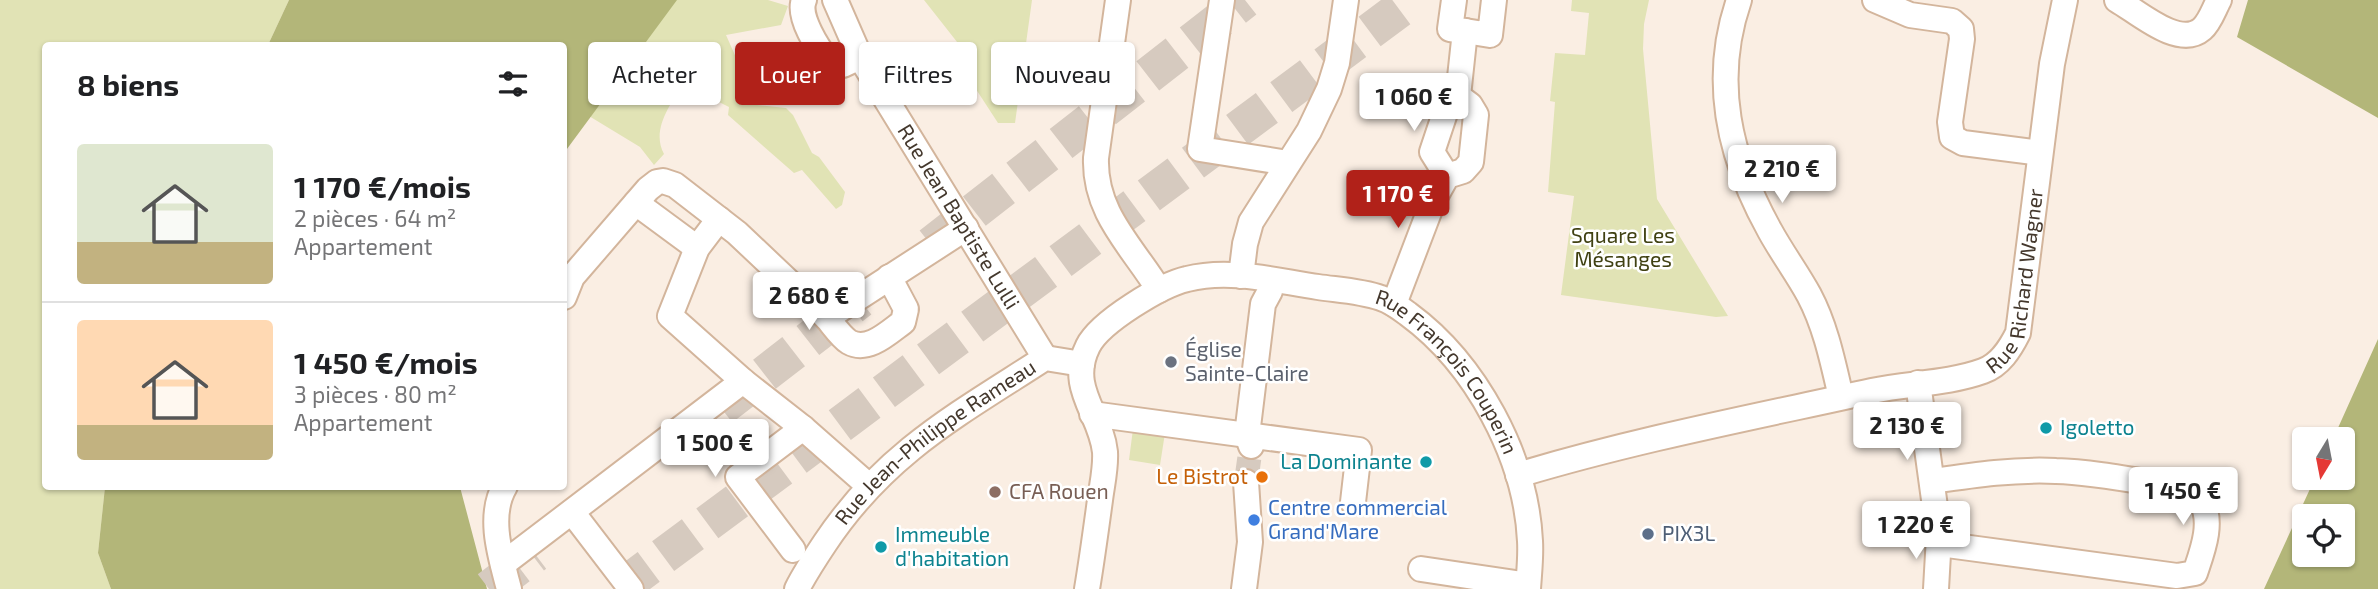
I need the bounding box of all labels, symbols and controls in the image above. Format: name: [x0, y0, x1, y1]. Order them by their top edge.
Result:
chip: Acheter: [588, 42, 721, 105]
chip: Louer: [735, 42, 845, 105]
chip: Filtres: [859, 42, 977, 105]
chip: Nouveau: [991, 42, 1135, 105]
icon: filters: [494, 65, 532, 103]
text: 8 biens: [77, 66, 179, 102]
pin: 1 060 €: [1349, 74, 1479, 133]
text: 1 060 €: [1375, 82, 1453, 110]
street label: Rue Jean Baptiste Lulli: [893, 119, 1026, 313]
pin: 2 210 €: [1717, 146, 1847, 205]
text: 2 210 €: [1744, 154, 1820, 182]
text: 1 170 €/mois: [294, 168, 471, 204]
pin: 1 170 €: [1333, 170, 1463, 230]
icon: home: [133, 172, 217, 256]
text: 1 170 €: [1362, 179, 1434, 207]
street label: Rue Richard Wagner: [1980, 186, 2047, 378]
text: 2 pièces · 64 m²: [294, 204, 456, 232]
park label: Square Les Mésanges: [1571, 222, 1675, 271]
text: Appartement: [294, 232, 433, 260]
pin: 2 680 €: [744, 272, 874, 332]
text: 2 680 €: [769, 281, 849, 309]
street label: Rue François Couperin: [1373, 283, 1524, 457]
place label: Église Sainte-Claire: [1185, 336, 1309, 385]
text: 1 450 €/mois: [294, 344, 478, 380]
icon: home: [133, 348, 217, 432]
street label: Rue Jean-Philippe Rameau: [829, 353, 1040, 529]
marker: Église Sainte-Claire: [1163, 354, 1179, 370]
text: 3 pièces · 80 m²: [294, 380, 457, 408]
pin: 2 130 €: [1842, 402, 1972, 462]
text: Appartement: [294, 408, 433, 436]
text: 2 130 €: [1869, 411, 1945, 439]
place label: Igoletto: [2060, 414, 2135, 439]
pin: 1 500 €: [650, 420, 780, 479]
marker: Igoletto: [2038, 420, 2054, 436]
north arrow: [2292, 427, 2356, 490]
map controls: [2292, 427, 2355, 567]
text: 1 500 €: [677, 428, 753, 456]
place label: La Dominante: [1280, 448, 1412, 473]
marker: La Dominante: [1418, 454, 1434, 470]
place label: Le Bistrot: [1156, 463, 1248, 488]
pin: 1 450 €: [2118, 468, 2248, 527]
marker: Le Bistrot: [1254, 469, 1270, 485]
text: 1 450 €: [2145, 476, 2221, 504]
place label: CFA Rouen: [1009, 478, 1109, 503]
marker: CFA Rouen: [987, 484, 1003, 500]
place label: Centre commercial Grand'Mare: [1268, 494, 1448, 543]
pin: 1 220 €: [1851, 502, 1981, 561]
button: locate: [2292, 504, 2355, 567]
text: 1 220 €: [1878, 510, 1954, 538]
marker: Centre commercial Grand'Mare: [1246, 512, 1262, 528]
place label: PIX3L: [1662, 520, 1715, 545]
place label: Immeuble d'habitation: [895, 521, 1009, 570]
marker: PIX3L: [1640, 526, 1656, 542]
marker: Immeuble d'habitation: [873, 539, 889, 555]

